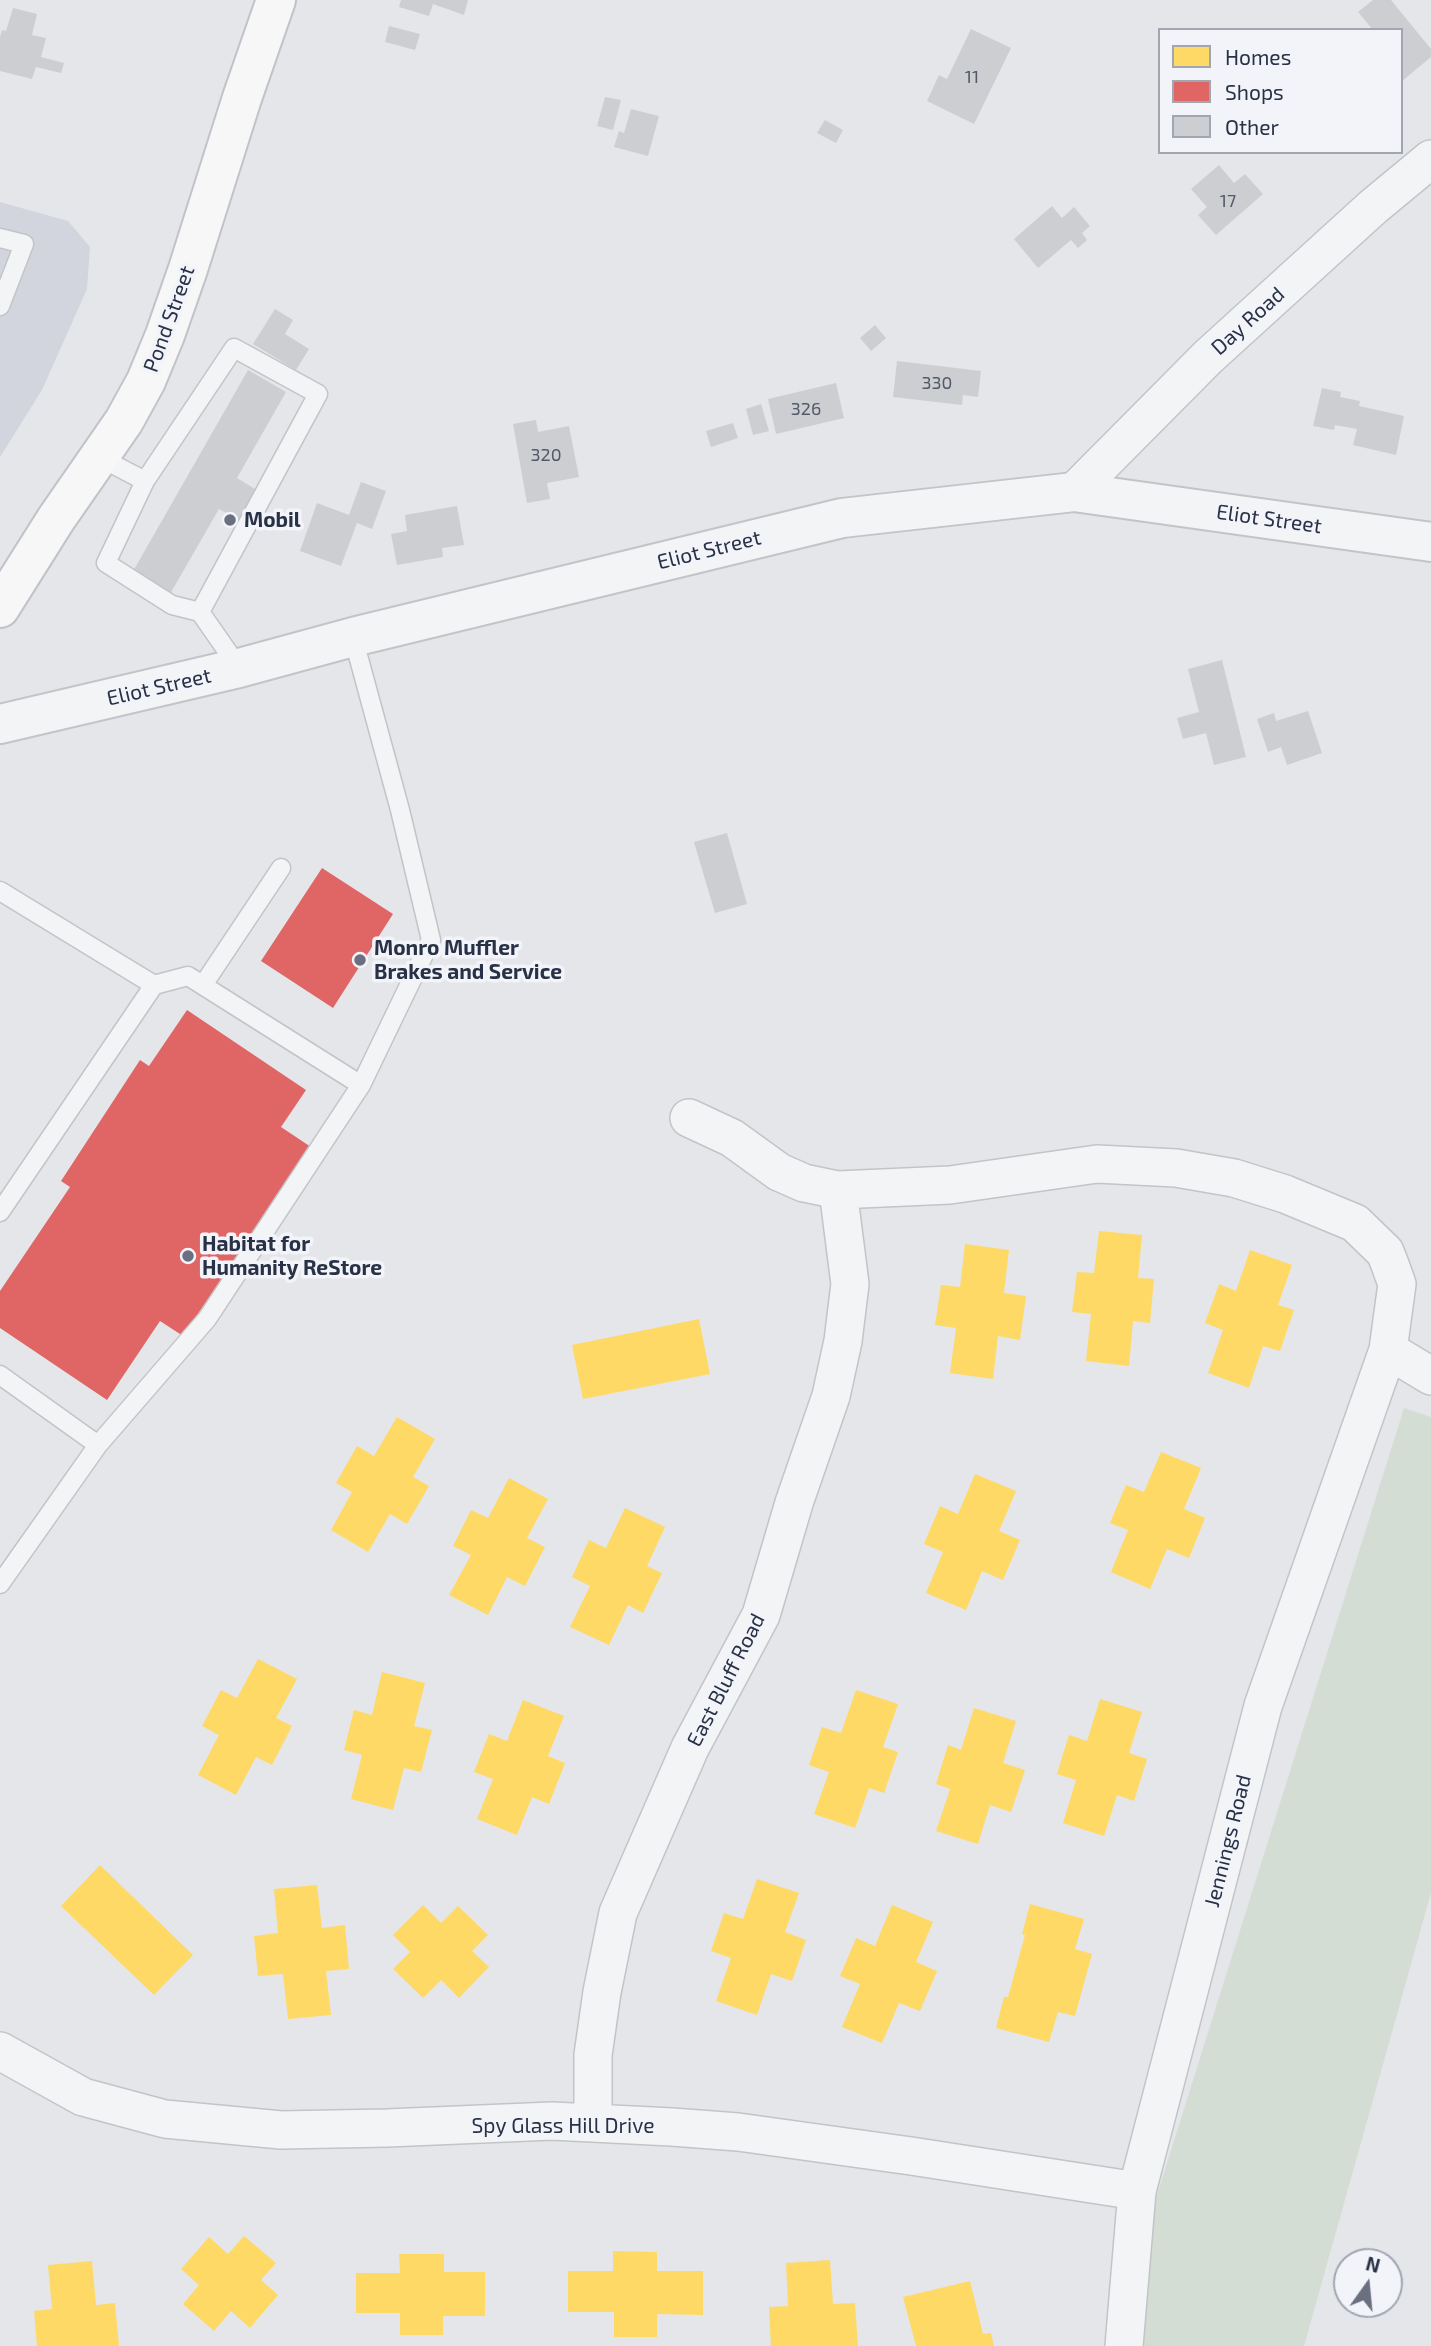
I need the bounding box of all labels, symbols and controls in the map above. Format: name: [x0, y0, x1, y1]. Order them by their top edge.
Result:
legend: [1158, 28, 1403, 154]
text: Homes: [1225, 44, 1291, 69]
house number: 11: [965, 66, 979, 88]
text: Shops: [1225, 79, 1284, 104]
text: Other: [1225, 114, 1279, 139]
house number: 17: [1220, 190, 1236, 212]
street label: Pond Street: [138, 262, 200, 376]
street label: Day Road: [1206, 282, 1290, 360]
house number: 330: [922, 372, 952, 394]
house number: 326: [791, 398, 821, 420]
house number: 320: [531, 444, 561, 466]
street label: Eliot Street: [1215, 499, 1323, 539]
place label: Mobil: [244, 507, 301, 533]
marker: Mobil: [222, 512, 238, 528]
street label: Eliot Street: [654, 525, 764, 575]
street label: Eliot Street: [104, 663, 214, 711]
place label: Monro Muffler Brakes and Service: [374, 935, 562, 985]
marker: Monro Muffler Brakes and Service: [352, 952, 368, 968]
place label: Habitat for Humanity ReStore: [202, 1231, 382, 1281]
marker: Habitat for Humanity ReStore: [180, 1248, 196, 1264]
street label: East Bluff Road: [682, 1609, 770, 1751]
street label: Jennings Road: [1199, 1772, 1257, 1910]
street label: Spy Glass Hill Drive: [472, 2113, 654, 2139]
north arrow: [1333, 2248, 1403, 2318]
text: N: [1363, 2251, 1383, 2277]

